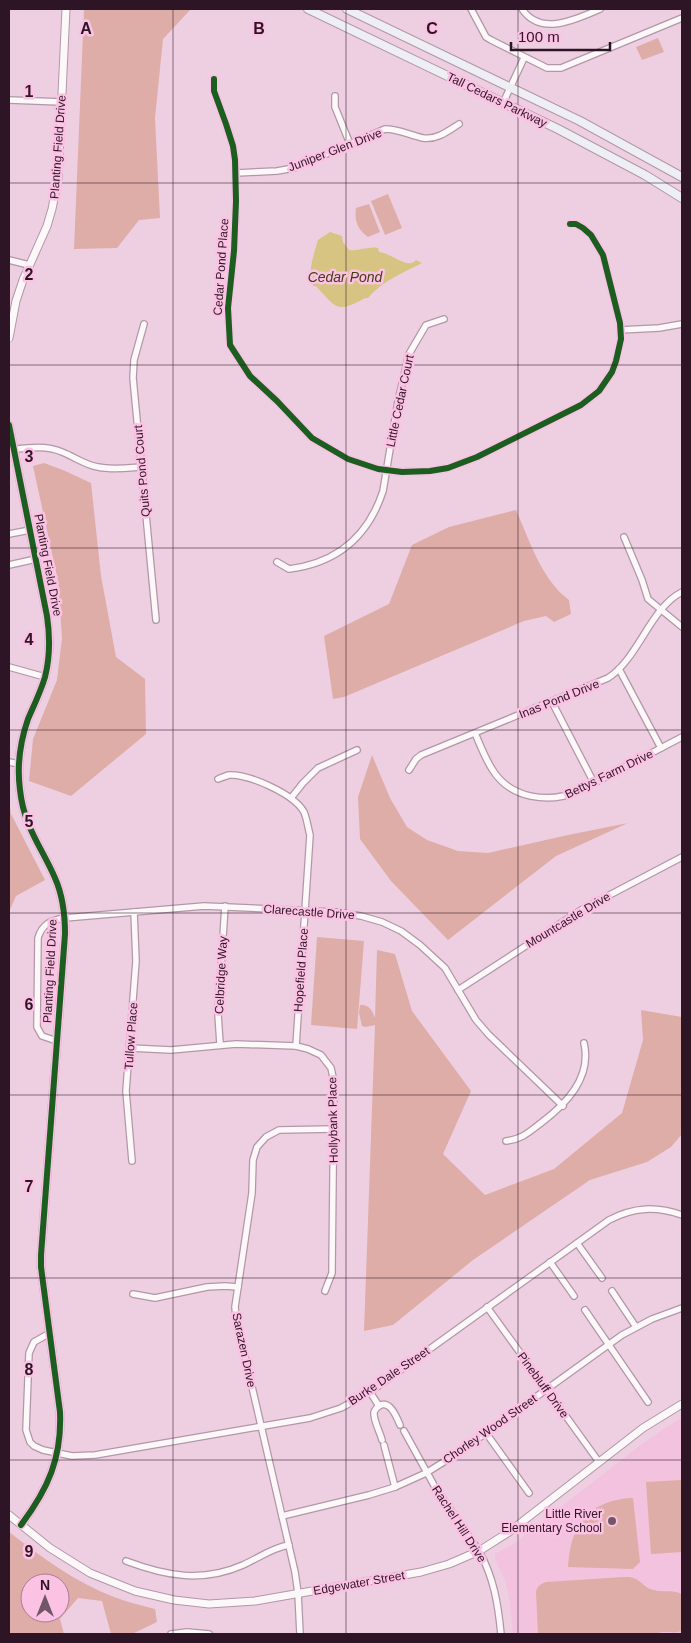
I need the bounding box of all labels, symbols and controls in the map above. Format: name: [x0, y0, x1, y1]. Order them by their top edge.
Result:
text: A: [80, 20, 92, 37]
text: B: [253, 20, 265, 37]
text: C: [426, 20, 438, 37]
scale bar: [511, 20, 610, 52]
text: 100 m: [518, 28, 560, 45]
street label: Tall Cedars Parkway: [445, 70, 549, 130]
text: 1: [25, 83, 34, 100]
street label: Planting Field Drive: [47, 94, 69, 199]
street label: Juniper Glen Drive: [286, 126, 384, 174]
street label: Cedar Pond Place: [211, 218, 231, 316]
text: 2: [25, 266, 34, 283]
water label: Cedar Pond: [308, 269, 384, 285]
street label: Little Cedar Court: [383, 353, 417, 448]
street label: Quits Pond Court: [131, 424, 153, 517]
text: 3: [25, 448, 34, 465]
street label: Planting Field Drive: [31, 513, 65, 618]
text: 4: [25, 631, 34, 648]
street label: Inas Pond Drive: [517, 676, 601, 721]
street label: Bettys Farm Drive: [563, 747, 656, 801]
text: 5: [25, 813, 34, 830]
street label: Mountcastle Drive: [523, 889, 613, 951]
street label: Clarecastle Drive: [263, 902, 355, 922]
street label: Planting Field Drive: [40, 918, 60, 1023]
street label: Hopefield Place: [291, 927, 311, 1012]
street label: Celbridge Way: [212, 936, 230, 1014]
text: 6: [25, 996, 34, 1013]
street label: Tullow Place: [122, 1001, 140, 1070]
street label: Hollybank Place: [325, 1077, 341, 1163]
text: 7: [25, 1178, 34, 1195]
street label: Sarazen Drive: [229, 1311, 259, 1389]
street label: Burke Dale Street: [346, 1343, 433, 1408]
street label: Pinebluff Drive: [514, 1349, 572, 1421]
text: 8: [25, 1361, 34, 1378]
street label: Chorley Wood Street: [440, 1391, 540, 1467]
street label: Rachel Hill Drive: [429, 1483, 489, 1565]
place label: Little River Elementary School: [501, 1507, 602, 1535]
marker: Little River Elementary School: [606, 1515, 618, 1527]
text: 9: [25, 1543, 34, 1560]
street label: Edgewater Street: [312, 1568, 407, 1598]
north arrow: [20, 1573, 70, 1623]
text: N: [40, 1577, 50, 1593]

